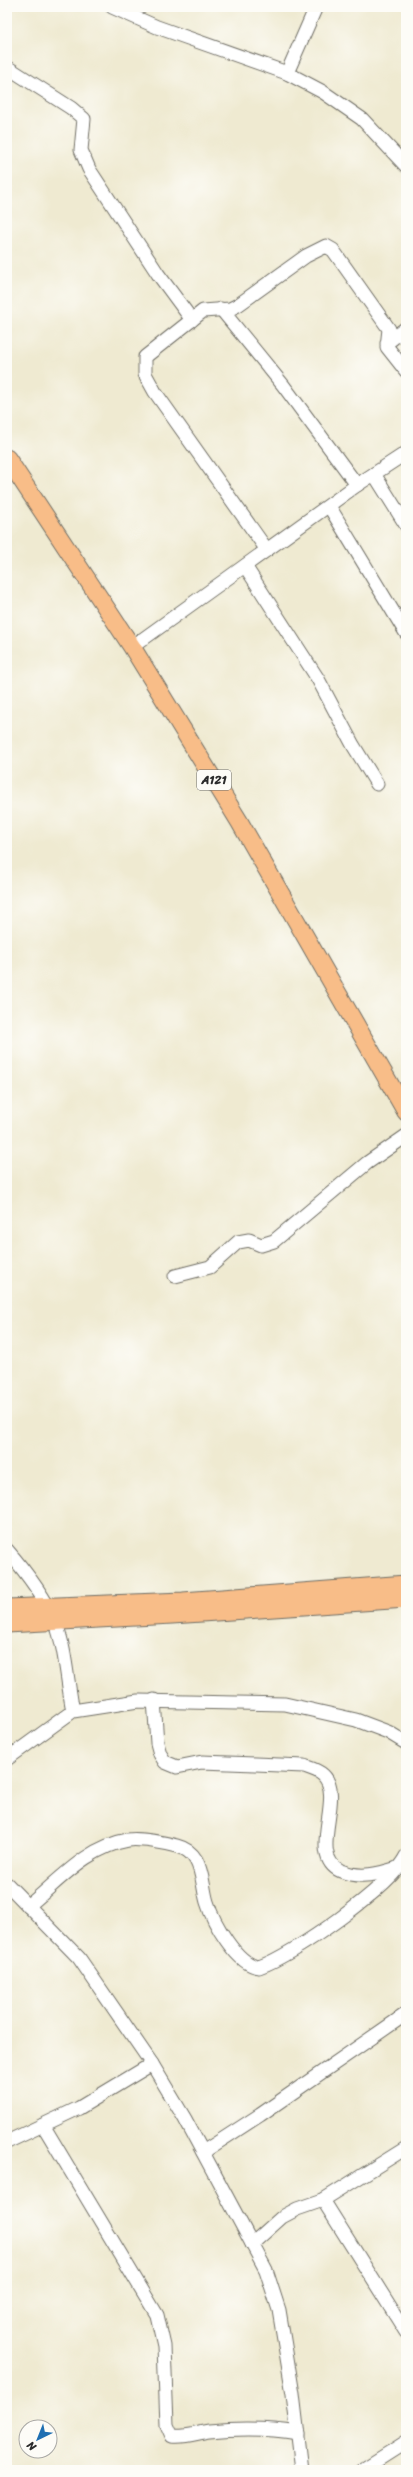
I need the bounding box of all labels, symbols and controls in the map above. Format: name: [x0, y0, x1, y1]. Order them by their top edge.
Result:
road number: A121: [197, 770, 231, 790]
north arrow: [18, 2419, 58, 2459]
text: N: [22, 2436, 42, 2456]

